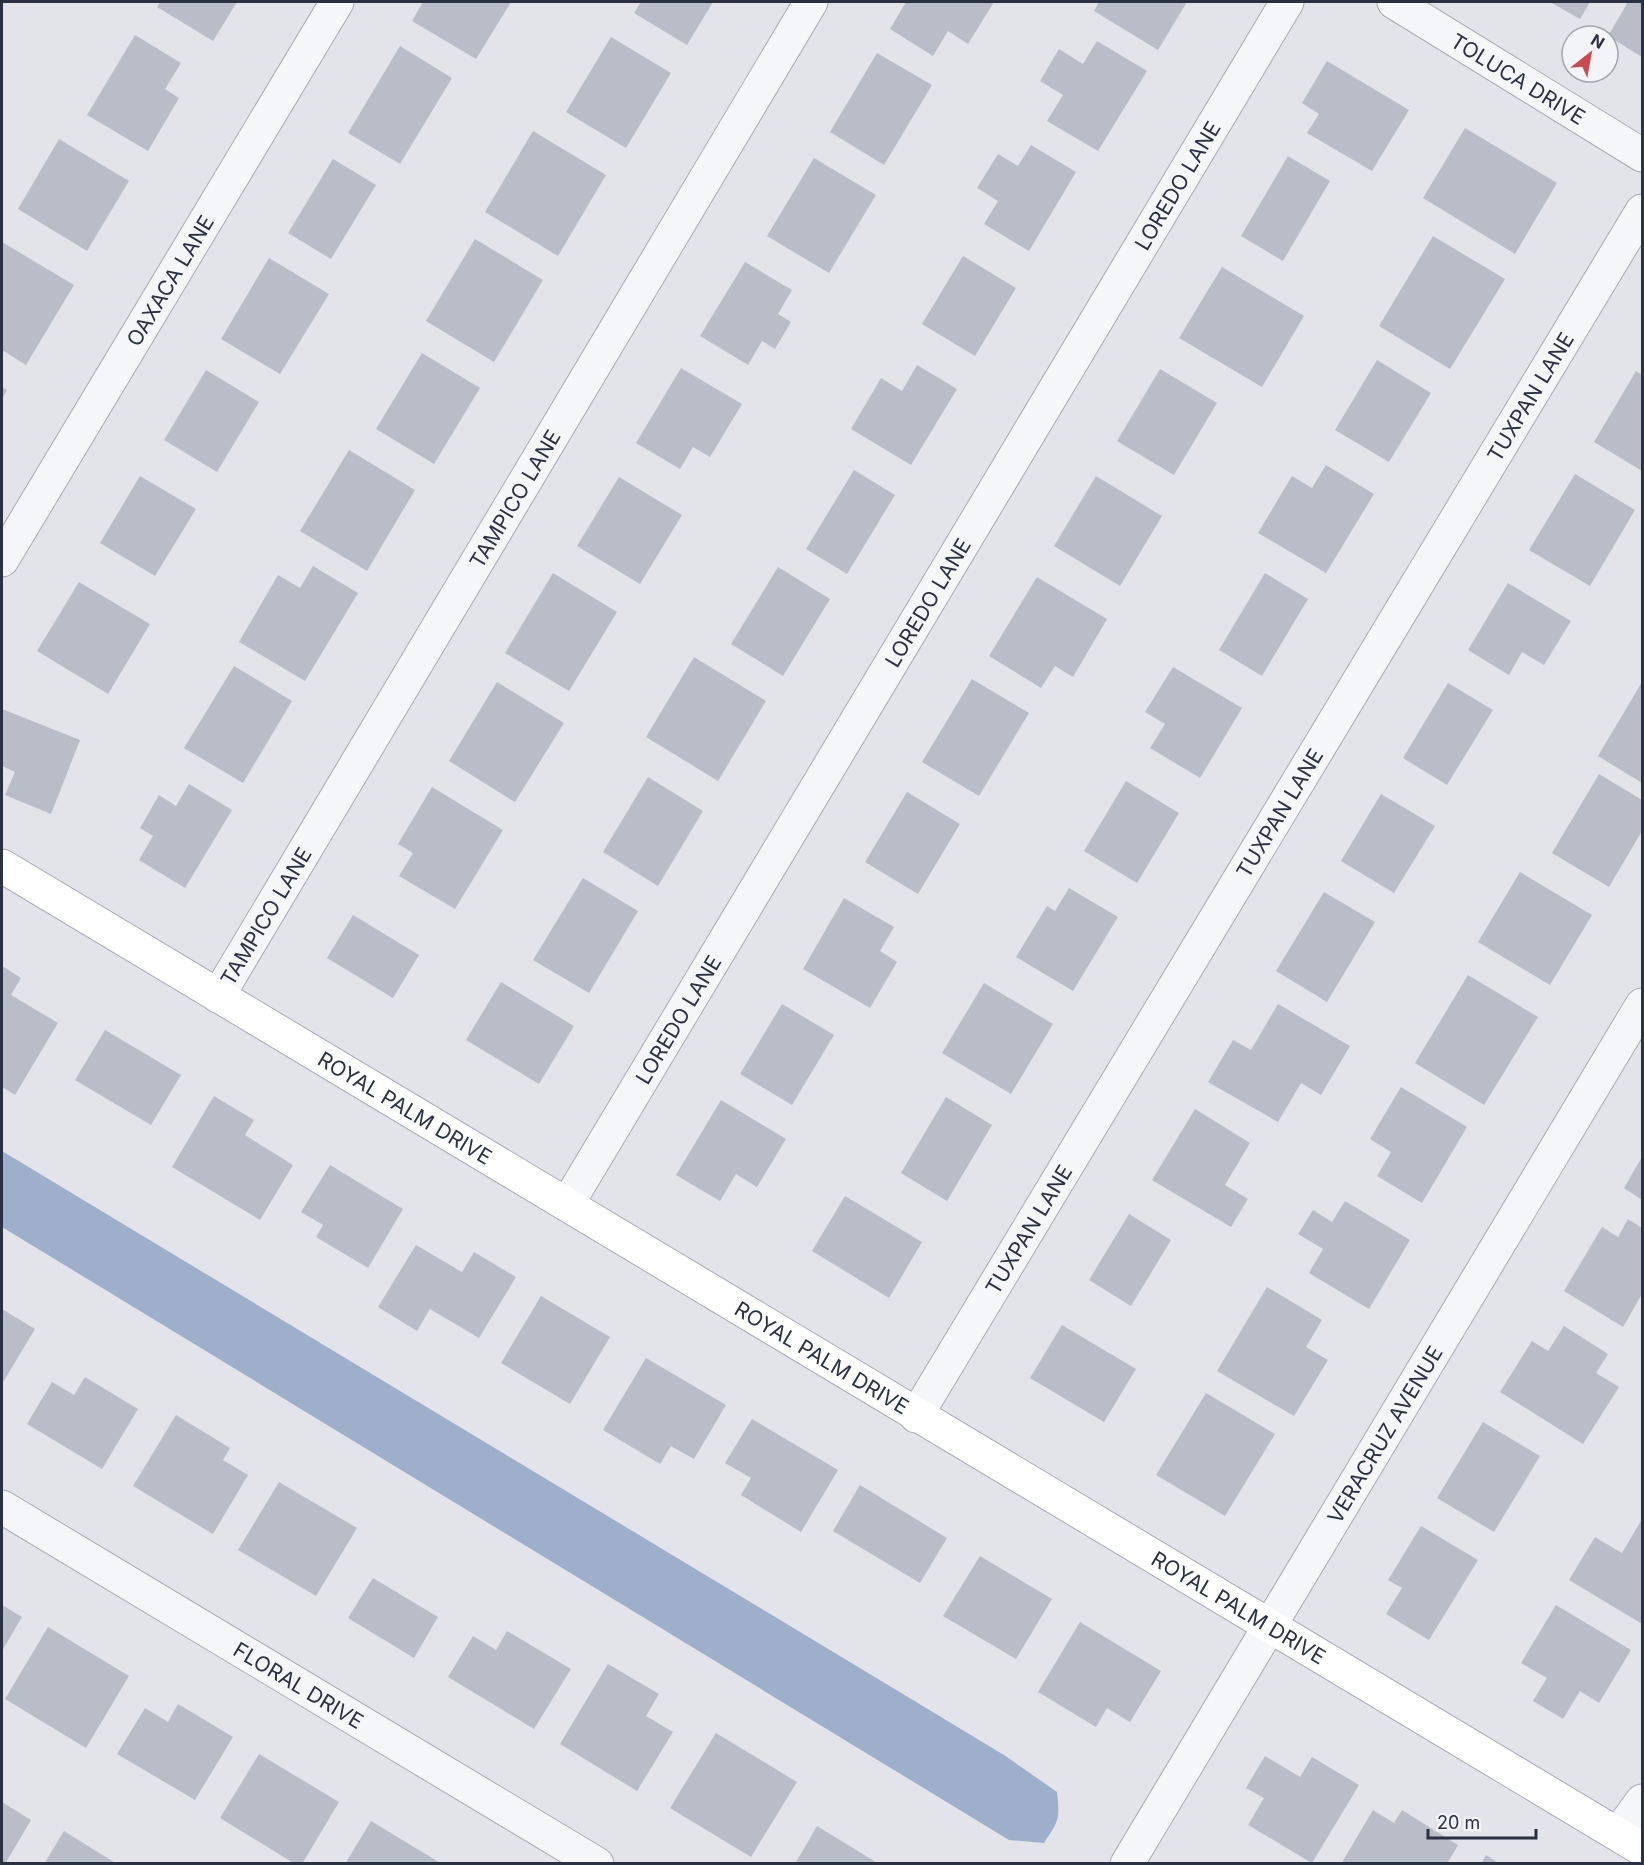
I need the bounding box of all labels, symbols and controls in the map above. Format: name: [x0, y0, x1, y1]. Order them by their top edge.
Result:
north arrow: [1560, 24, 1620, 84]
street label: TOLUCA DRIVE: [1446, 28, 1590, 130]
text: N: [1587, 29, 1608, 53]
street label: LOREDO LANE: [1129, 117, 1225, 254]
street label: OAXACA LANE: [121, 211, 219, 350]
street label: TUXPAN LANE: [1482, 328, 1579, 466]
street label: TAMPICO LANE: [464, 425, 565, 572]
street label: LOREDO LANE: [879, 534, 976, 671]
street label: TUXPAN LANE: [1231, 744, 1328, 882]
street label: TAMPICO LANE: [215, 843, 316, 990]
street label: LOREDO LANE: [630, 951, 726, 1088]
street label: ROYAL PALM DRIVE: [314, 1046, 497, 1169]
street label: TUXPAN LANE: [980, 1160, 1077, 1298]
street label: ROYAL PALM DRIVE: [730, 1296, 914, 1419]
street label: VERACRUZ AVENUE: [1322, 1341, 1447, 1528]
street label: ROYAL PALM DRIVE: [1147, 1546, 1330, 1669]
street label: FLORAL DRIVE: [229, 1636, 368, 1734]
scale bar: [1428, 1802, 1536, 1840]
text: 20 m: [1437, 1812, 1480, 1833]

